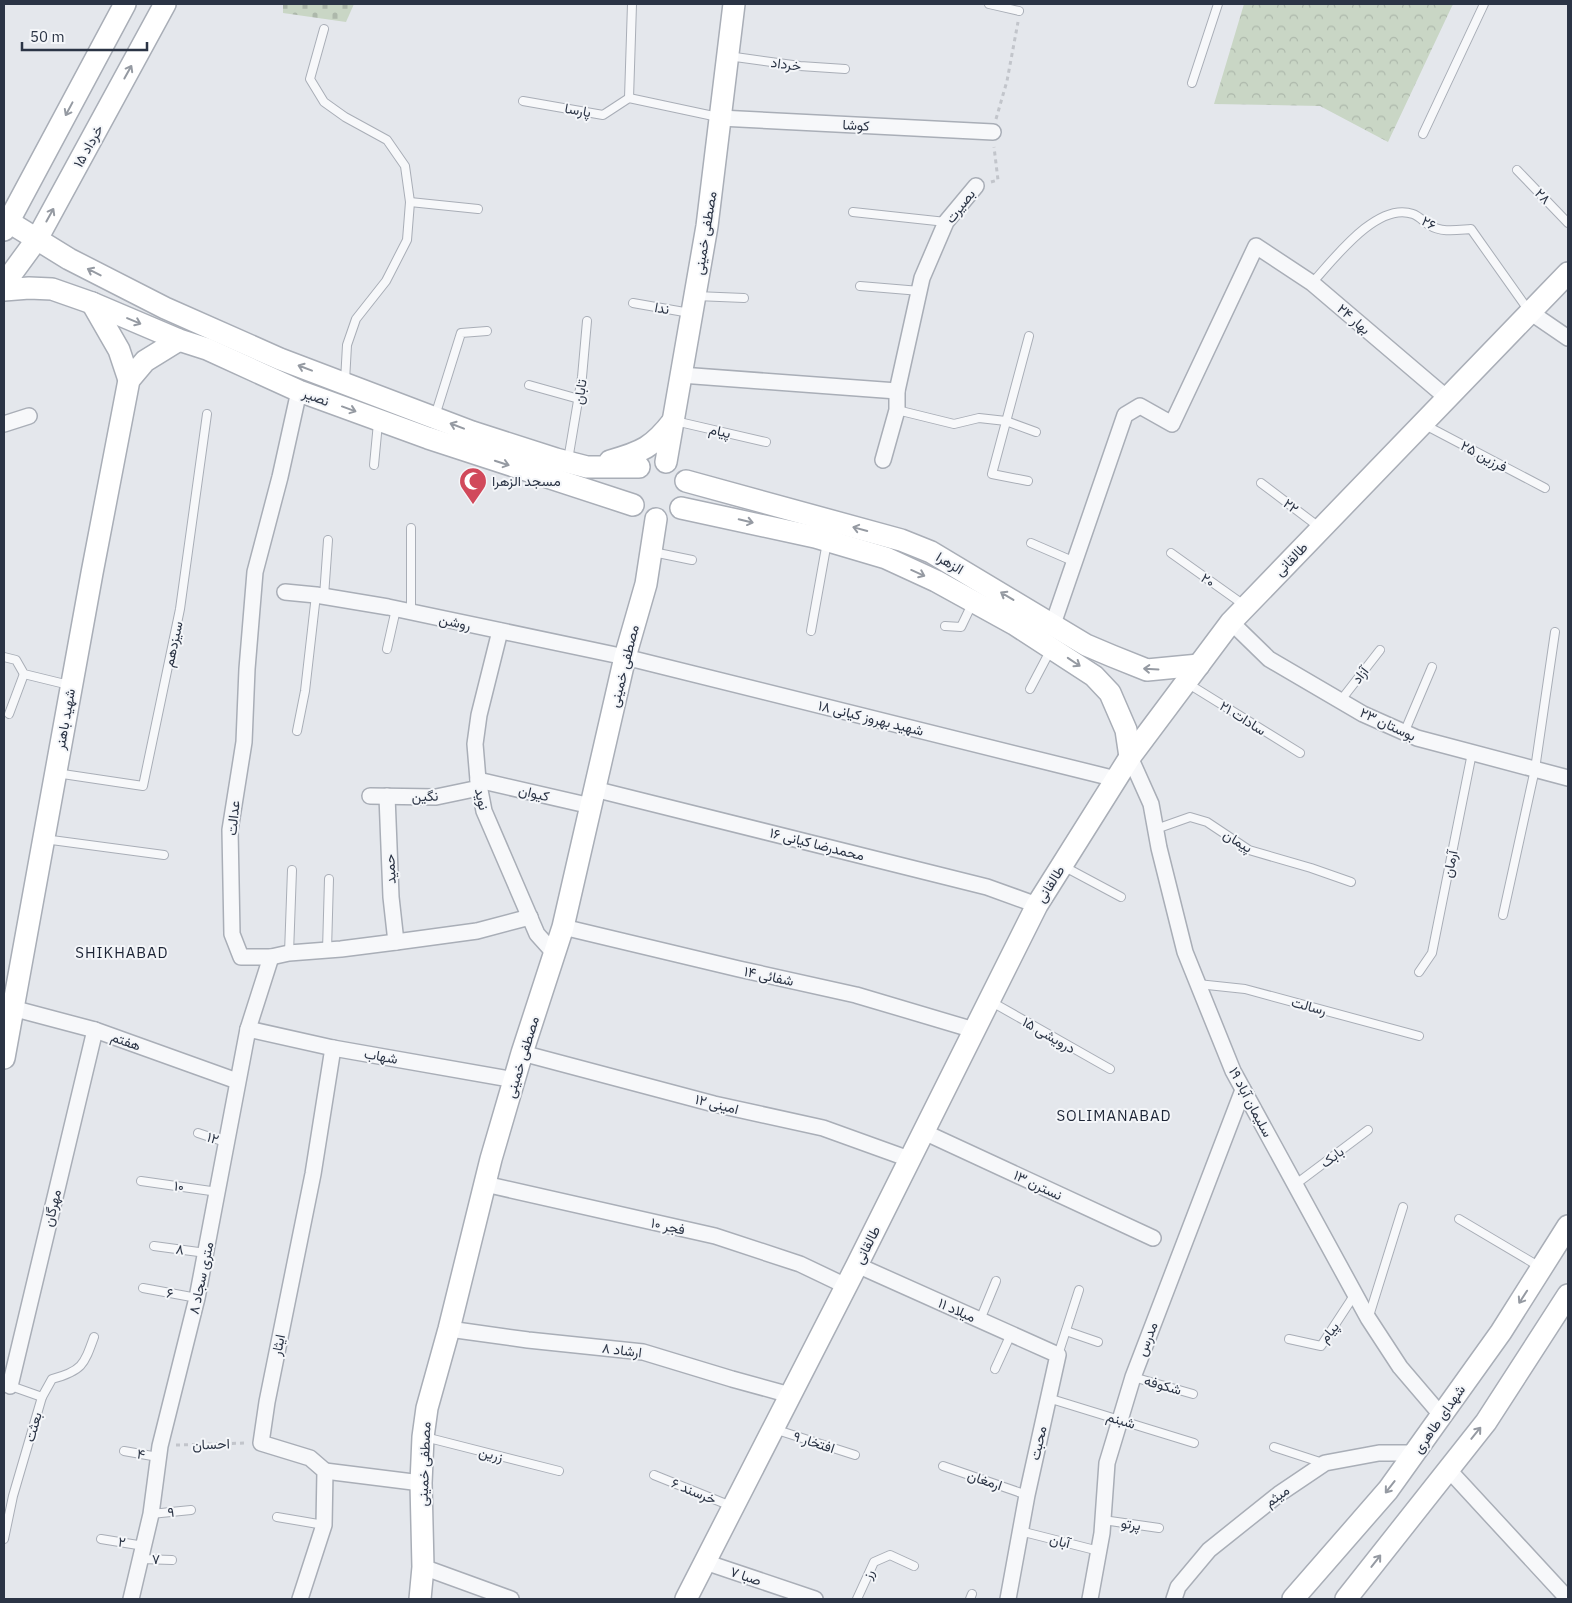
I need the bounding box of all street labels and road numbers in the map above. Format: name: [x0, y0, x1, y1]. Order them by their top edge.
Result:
street label: خرداد: [770, 53, 802, 75]
street label: پارسا: [563, 99, 593, 122]
street label: کوشا: [842, 115, 870, 135]
street label: ۱۵ خرداد: [69, 122, 107, 170]
street label: ۲۸: [1531, 184, 1555, 208]
street label: بصیرت: [941, 185, 979, 227]
street label: مصطفی خمینی: [689, 190, 721, 276]
street label: ۲۶: [1419, 212, 1440, 234]
street label: ندا: [653, 298, 671, 318]
street label: بهار ۲۴: [1334, 300, 1374, 338]
street label: تابان: [569, 378, 591, 406]
street label: نصیر: [299, 384, 332, 410]
street label: پیام: [707, 420, 733, 443]
street label: فرزین ۲۵: [1458, 436, 1510, 476]
street label: ۲۲: [1280, 494, 1302, 518]
street label: طالقانی: [1270, 538, 1312, 580]
street label: الزهرا: [933, 548, 967, 578]
street label: ۲۰: [1197, 569, 1219, 591]
street label: روشن: [438, 610, 473, 634]
street label: سیزدهم: [159, 620, 187, 668]
street label: مصطفی خمینی: [605, 623, 643, 709]
street label: آزاد: [1348, 661, 1373, 687]
street label: شهید باهنر: [51, 687, 79, 752]
street label: شهید بهروز کیانی ۱۸: [816, 696, 926, 740]
street label: سادات ۲۱: [1216, 697, 1270, 739]
street label: بوستان ۲۳: [1357, 703, 1419, 745]
street label: کیوان: [517, 781, 551, 805]
street label: نوید: [471, 786, 493, 812]
street label: نگین: [411, 787, 439, 805]
street label: عدالت: [222, 800, 244, 836]
street label: محمدرضا کیانی ۱۶: [768, 824, 866, 864]
street label: پیمان: [1220, 825, 1256, 858]
street label: آرمان: [1439, 847, 1462, 879]
street label: حمید: [380, 854, 400, 884]
street label: طالقانی: [1032, 862, 1068, 906]
street label: شفائی ۱۴: [742, 962, 796, 990]
street label: رسالت: [1290, 993, 1329, 1019]
street label: درویشی ۱۵: [1019, 1013, 1079, 1058]
street label: مصطفی خمینی: [501, 1014, 543, 1100]
street label: هفتم: [109, 1027, 144, 1055]
street label: شهاب: [363, 1044, 399, 1068]
street label: سلیمان آباد ۱۹: [1225, 1064, 1277, 1140]
street label: امینی ۱۲: [693, 1090, 741, 1118]
street label: ۱۲: [205, 1128, 221, 1148]
street label: بابک: [1317, 1142, 1347, 1172]
street label: نسترن ۱۳: [1011, 1166, 1065, 1204]
street label: ۱۰: [173, 1176, 185, 1196]
street label: مهرگان: [39, 1188, 65, 1228]
street label: فجر ۱۰: [649, 1213, 687, 1239]
street label: طالقانی: [850, 1223, 884, 1267]
street label: ۸: [175, 1240, 185, 1258]
street label: ۸ متری سجاد: [185, 1240, 217, 1316]
street label: ۶: [165, 1284, 175, 1303]
street label: میلاد ۱۱: [935, 1294, 979, 1326]
street label: پیام: [1315, 1318, 1344, 1347]
street label: مدرس: [1132, 1319, 1162, 1359]
street label: ایثار: [267, 1333, 289, 1358]
street label: ارشاد ۸: [601, 1339, 643, 1361]
street label: شکوفه: [1142, 1371, 1184, 1399]
street label: شهدای طاهری: [1409, 1381, 1469, 1457]
street label: شبنم: [1104, 1407, 1138, 1433]
street label: بعثت: [20, 1410, 46, 1444]
street label: مصطفی خمینی: [414, 1421, 434, 1507]
street label: محبت: [1025, 1424, 1051, 1462]
street label: افتخار ۹: [791, 1427, 837, 1457]
street label: احسان: [192, 1434, 230, 1454]
street label: زرین: [477, 1442, 505, 1466]
street label: ۴: [135, 1444, 147, 1464]
street label: ارمغان: [965, 1466, 1005, 1494]
street label: خرسند ۶: [669, 1474, 719, 1508]
street label: میثم: [1261, 1481, 1293, 1511]
street label: ۹: [167, 1503, 175, 1521]
street label: پرتو: [1120, 1514, 1142, 1535]
street label: آبان: [1048, 1530, 1074, 1553]
street label: ۲: [117, 1533, 127, 1551]
street label: ۷: [152, 1550, 160, 1568]
street label: صبا ۷: [728, 1562, 764, 1590]
street label: رز: [857, 1566, 878, 1583]

